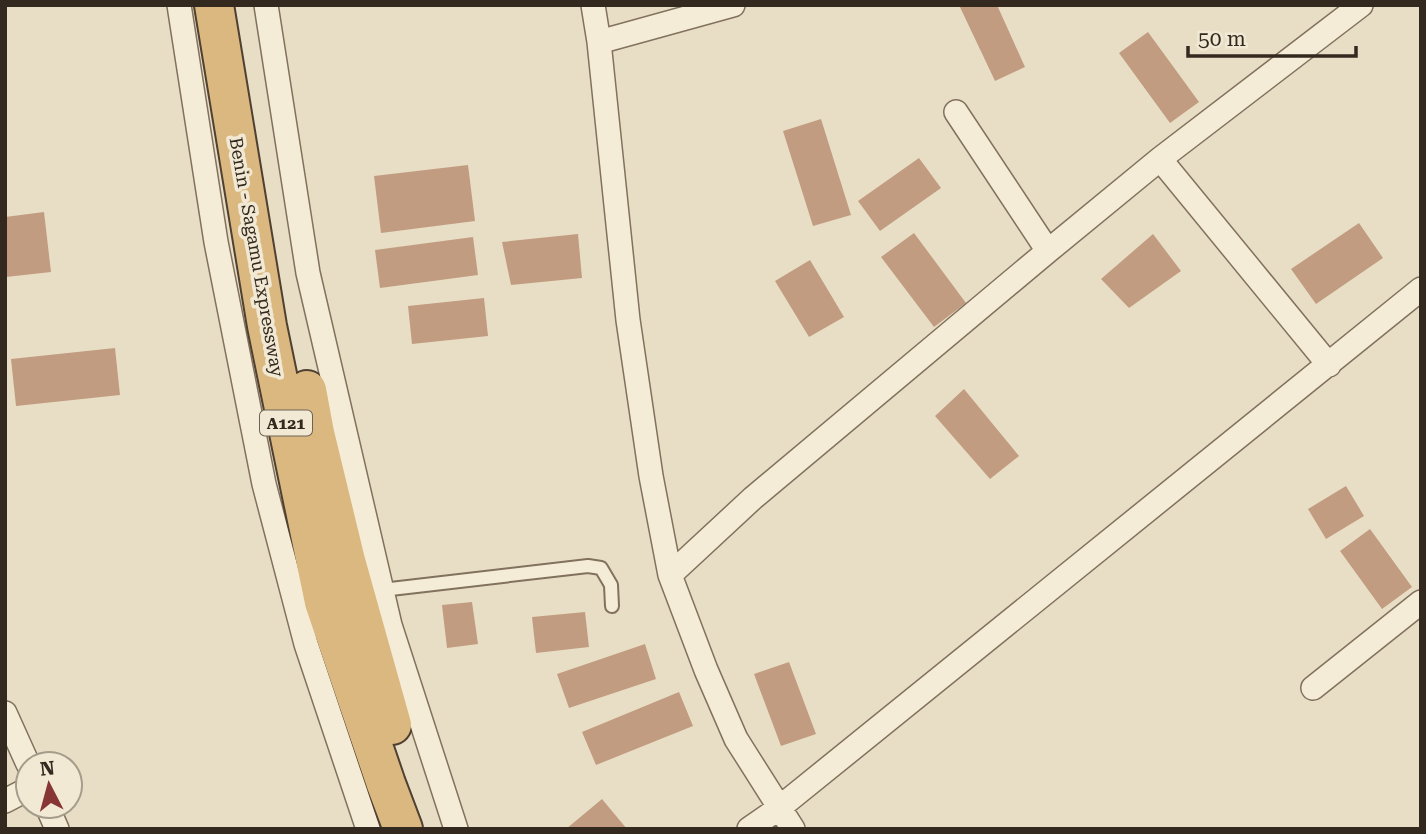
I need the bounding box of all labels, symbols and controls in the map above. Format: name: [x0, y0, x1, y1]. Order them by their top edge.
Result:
scale bar: [1188, 14, 1356, 58]
text: 50 m: [1198, 27, 1246, 51]
street label: Benin - Sagamu Expressway: [226, 135, 289, 379]
road number: A121: [260, 410, 312, 436]
north arrow: [14, 750, 84, 820]
text: N: [39, 756, 56, 781]

